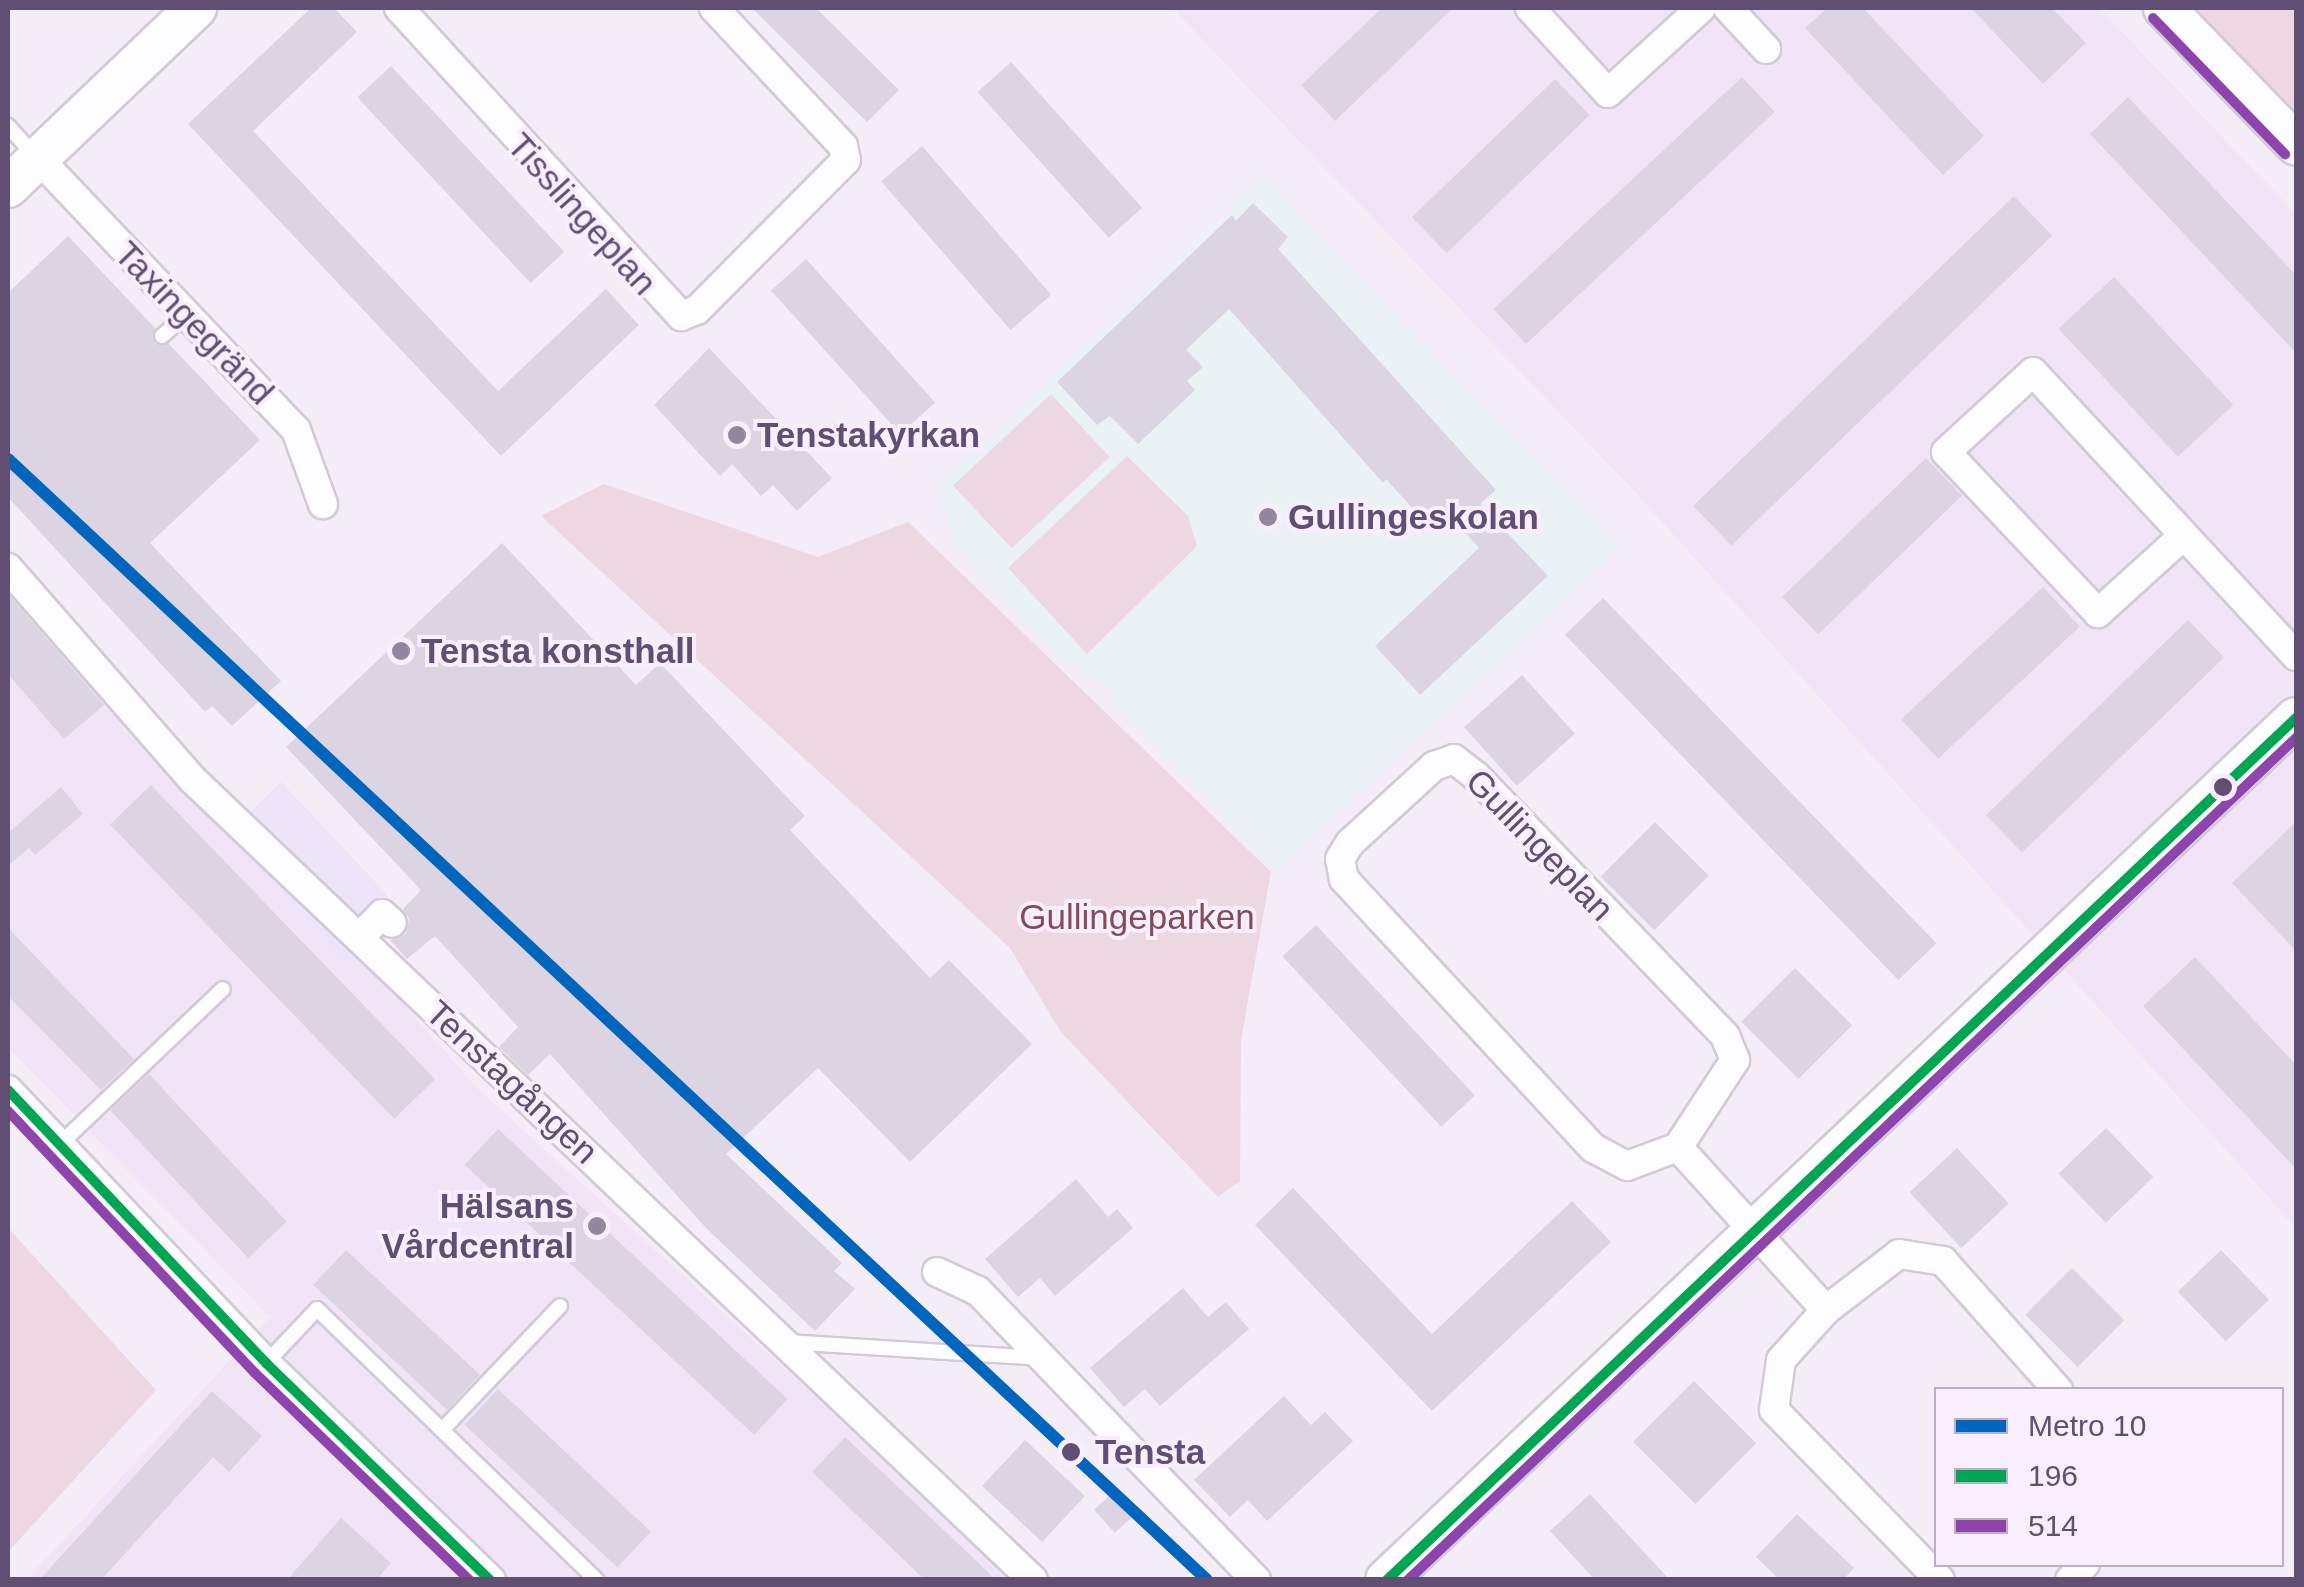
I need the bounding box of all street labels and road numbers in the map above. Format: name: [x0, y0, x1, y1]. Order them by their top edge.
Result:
street label: Tisslingeplan: [498, 125, 666, 303]
street label: Taxingegränd: [106, 233, 282, 413]
street label: Gullingeplan: [1457, 760, 1623, 930]
street label: Tenstagången: [417, 992, 607, 1172]

